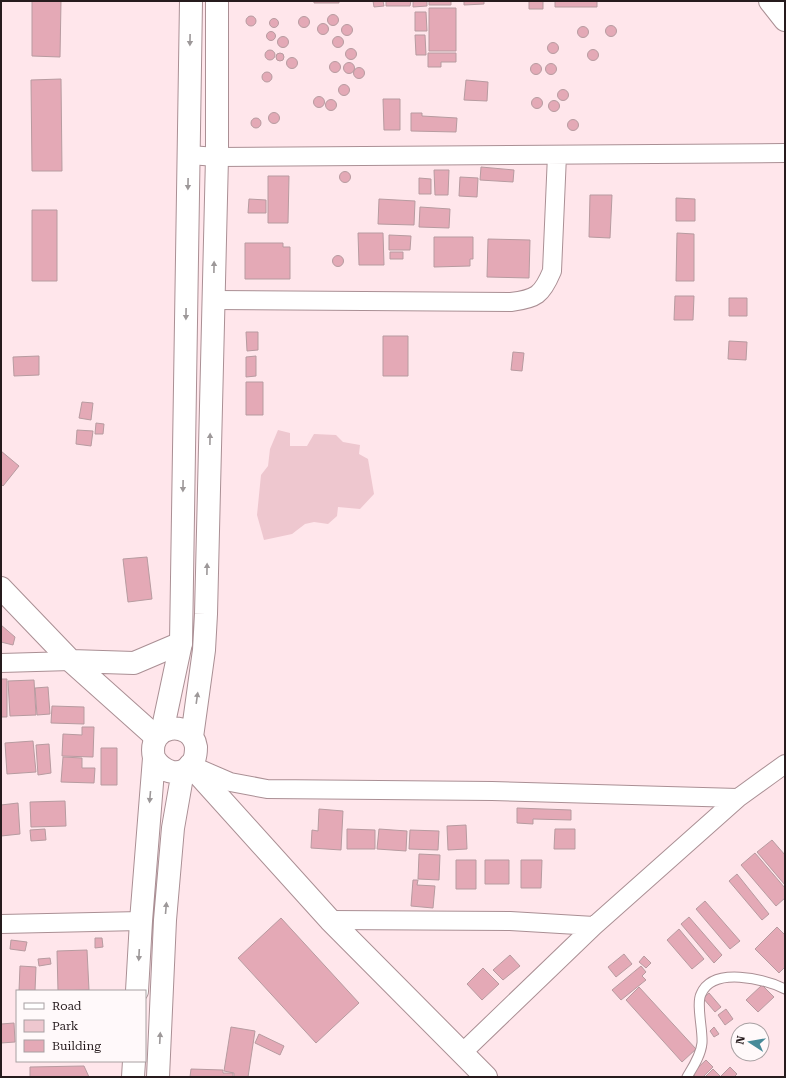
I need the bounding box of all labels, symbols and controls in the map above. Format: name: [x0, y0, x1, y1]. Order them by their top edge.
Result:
one-way arrow: [187, 34, 193, 47]
one-way arrow: [185, 178, 192, 190]
one-way arrow: [211, 261, 218, 273]
one-way arrow: [183, 308, 189, 321]
one-way arrow: [207, 433, 214, 445]
one-way arrow: [180, 480, 186, 493]
one-way arrow: [204, 563, 211, 575]
one-way arrow: [194, 692, 200, 704]
one-way arrow: [147, 791, 154, 803]
one-way arrow: [163, 902, 170, 914]
one-way arrow: [135, 949, 142, 961]
legend: [16, 990, 146, 1062]
text: Road: [52, 999, 82, 1013]
text: Park: [52, 1019, 79, 1033]
north arrow: [730, 1022, 770, 1062]
one-way arrow: [156, 1032, 163, 1044]
text: N: [733, 1034, 748, 1046]
text: Building: [52, 1039, 101, 1053]

